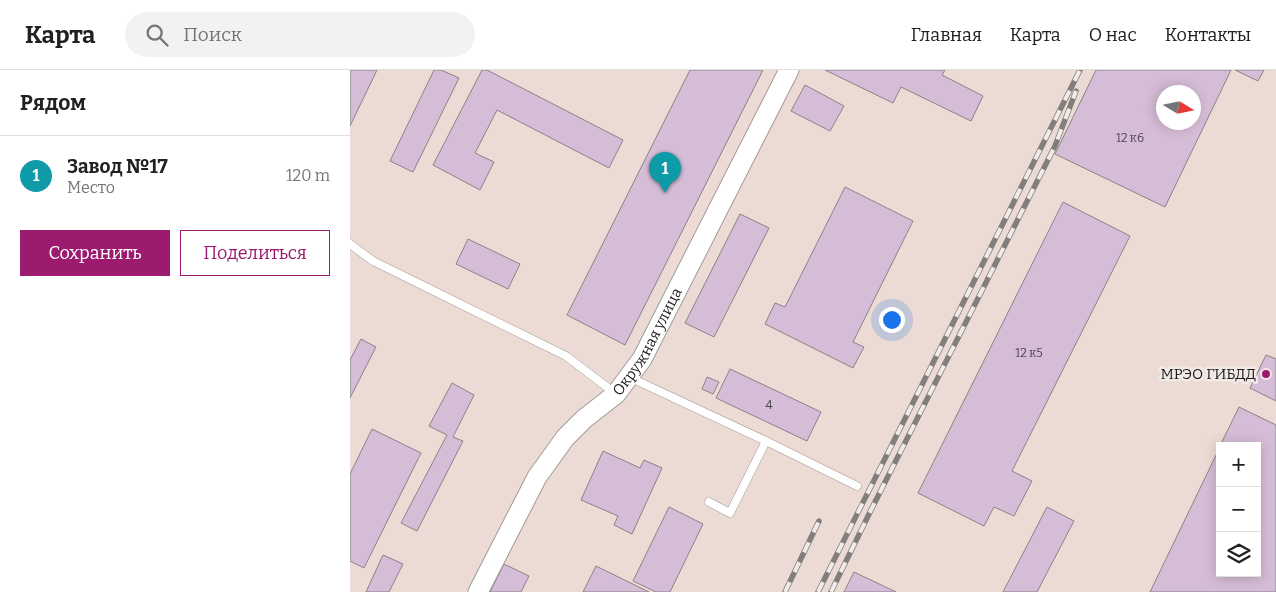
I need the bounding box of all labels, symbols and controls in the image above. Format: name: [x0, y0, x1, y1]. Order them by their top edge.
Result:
search box: [125, 12, 475, 57]
text: Карта: [25, 21, 95, 49]
icon: search: [143, 21, 171, 49]
text: Поиск: [183, 23, 242, 46]
text: Главная: [911, 24, 982, 46]
text: Карта: [1010, 24, 1061, 46]
text: О нас: [1089, 24, 1137, 46]
text: Контакты: [1165, 24, 1251, 46]
north arrow: [1156, 85, 1201, 130]
text: Рядом: [20, 90, 86, 116]
house number: 12 к6: [1116, 131, 1144, 145]
pin: 1: [649, 152, 681, 193]
text: Завод №17: [67, 155, 168, 178]
text: 1: [33, 166, 39, 185]
text: 120 m: [286, 166, 330, 185]
text: Место: [67, 178, 115, 197]
button: Сохранить: [20, 230, 170, 276]
button: Поделиться: [180, 230, 330, 276]
street label: Окружная улица: [609, 285, 686, 399]
your location: [879, 307, 905, 333]
house number: 12 к5: [1015, 346, 1043, 360]
place label: МРЭО ГИБДД: [1160, 365, 1256, 383]
marker: МРЭО ГИБДД: [1260, 368, 1272, 380]
house number: 4: [765, 398, 773, 412]
map controls: [1216, 442, 1261, 577]
button: +: [1216, 442, 1261, 487]
button: −: [1216, 487, 1261, 532]
button: layers: [1216, 532, 1261, 577]

